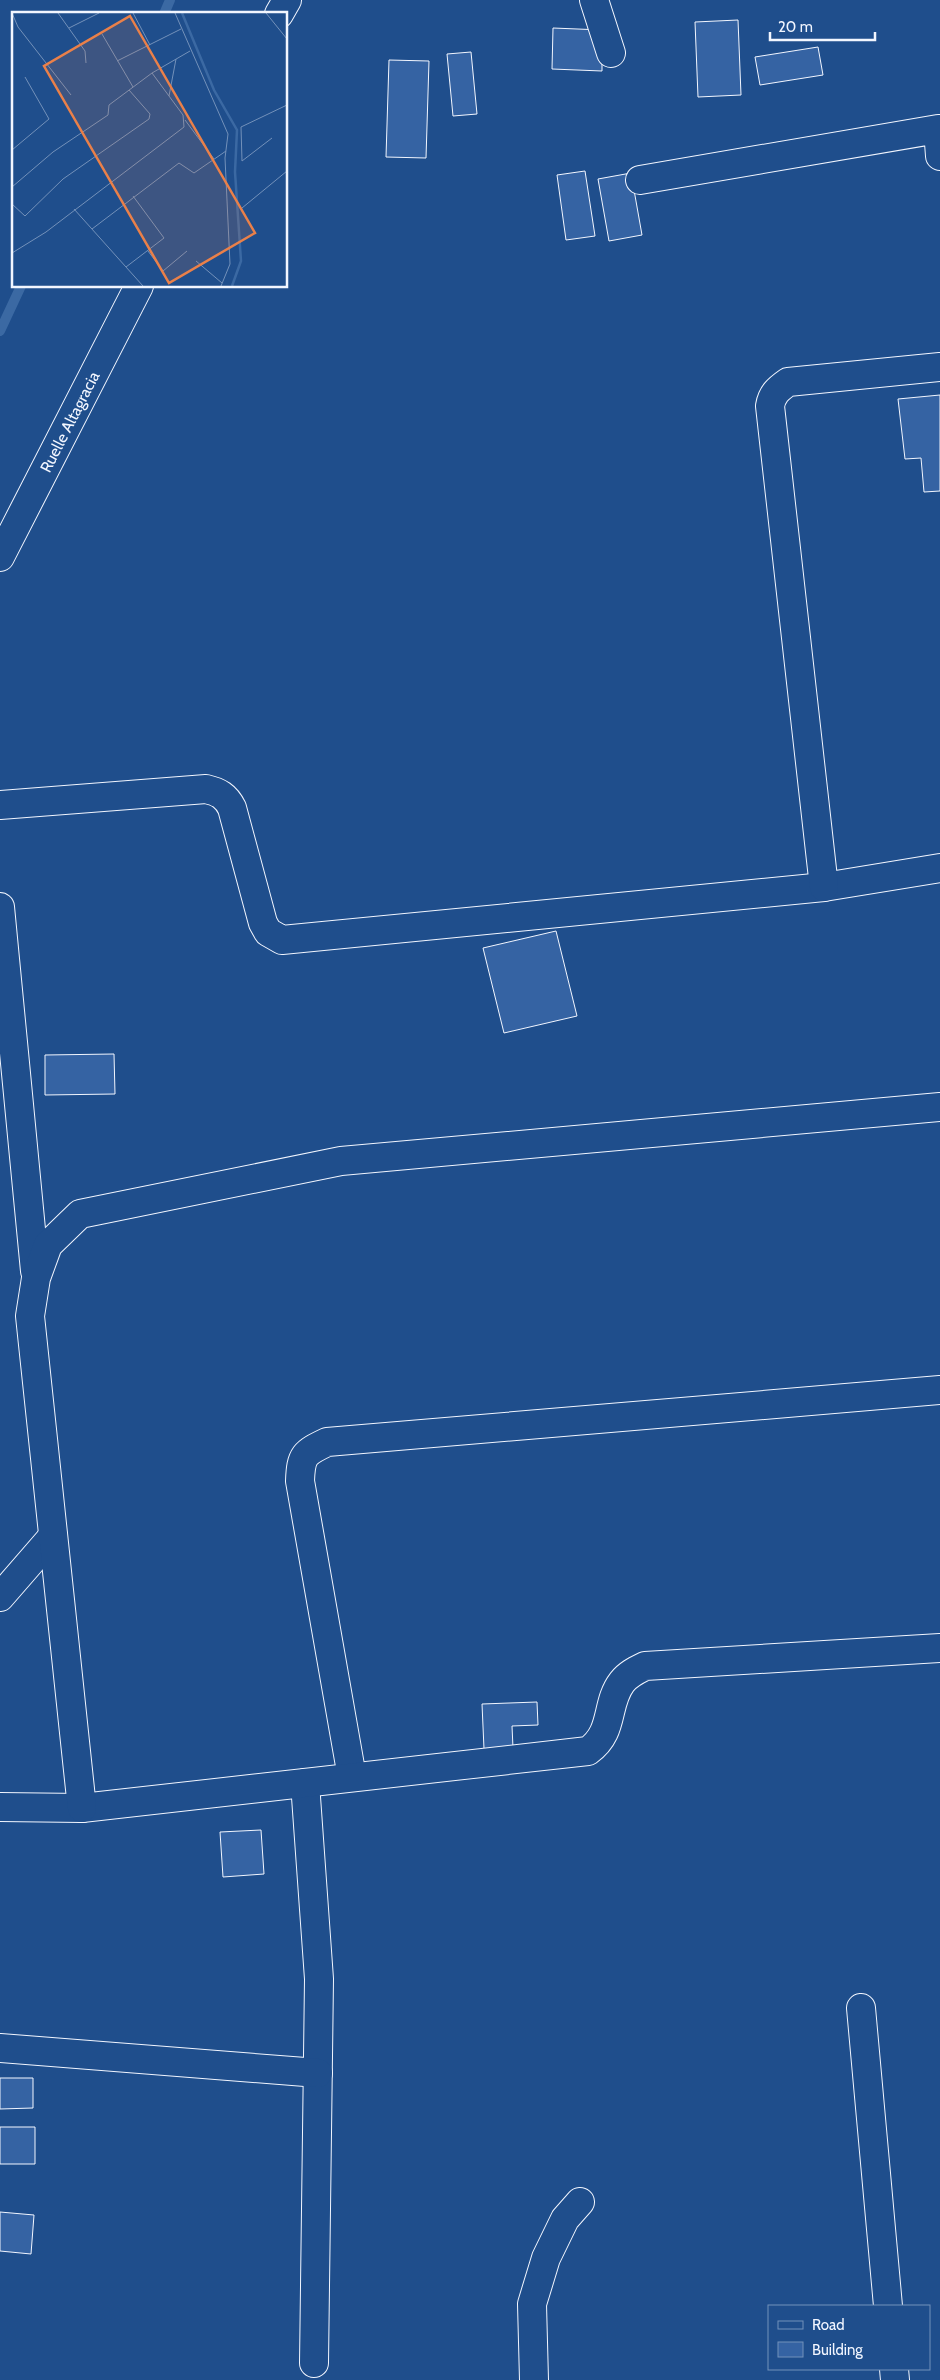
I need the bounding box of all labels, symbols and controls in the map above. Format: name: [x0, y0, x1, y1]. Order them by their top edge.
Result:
scale bar: [770, 10, 875, 42]
inset map: [12, 12, 288, 288]
text: 20 m: [778, 18, 813, 36]
street label: Ruelle Altagracia: [36, 368, 104, 476]
legend: [768, 2305, 930, 2370]
text: Road: [812, 2316, 845, 2334]
text: Building: [812, 2341, 863, 2359]

